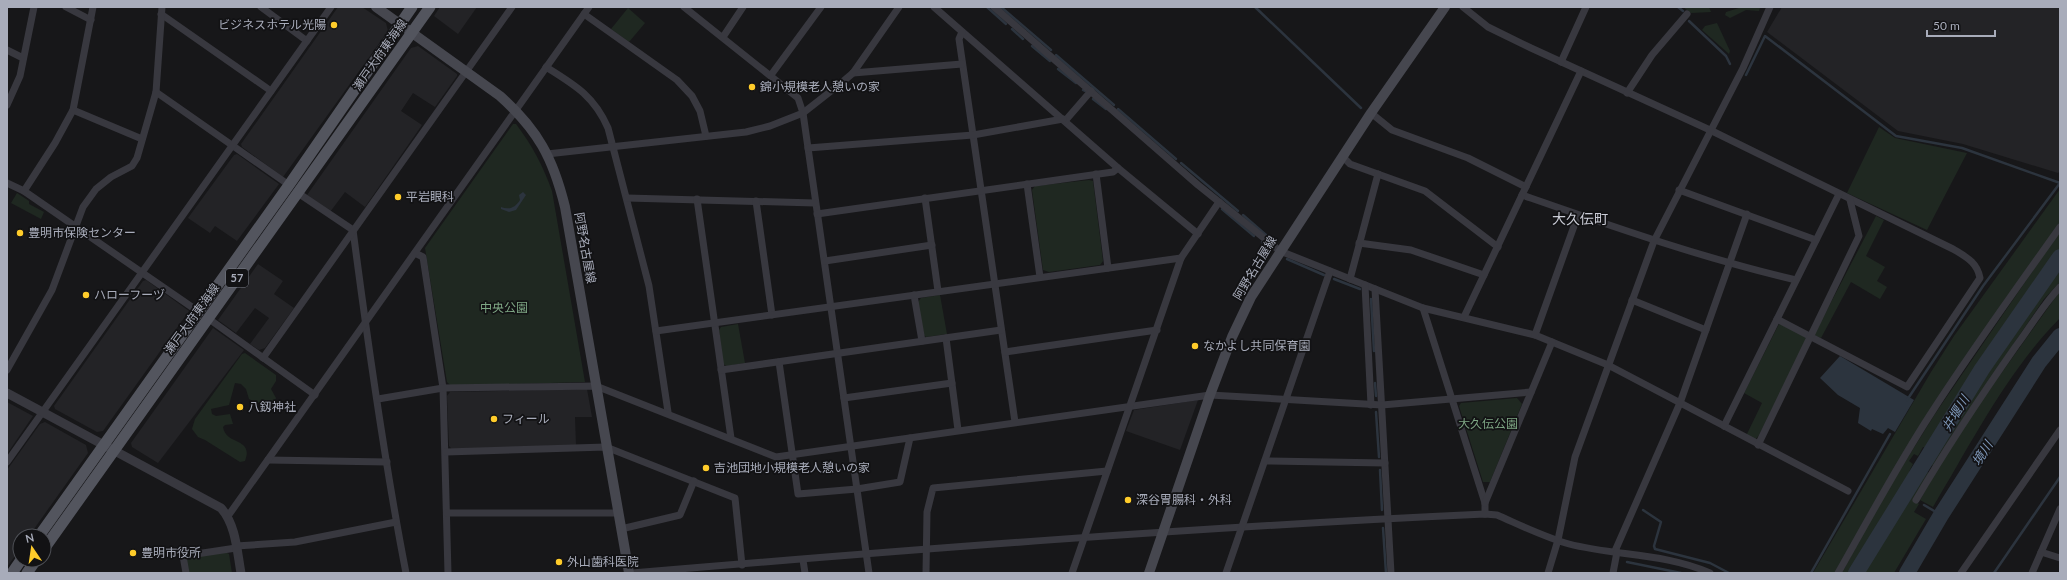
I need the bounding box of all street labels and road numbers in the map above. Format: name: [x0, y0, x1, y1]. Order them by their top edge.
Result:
street label: 瀬戸大府東海線: [349, 16, 410, 93]
street label: 阿野名古屋線: [572, 211, 599, 285]
street label: 阿野名古屋線: [1230, 233, 1280, 302]
road number: 57: [226, 269, 248, 287]
street label: 瀬戸大府東海線: [161, 280, 222, 357]

